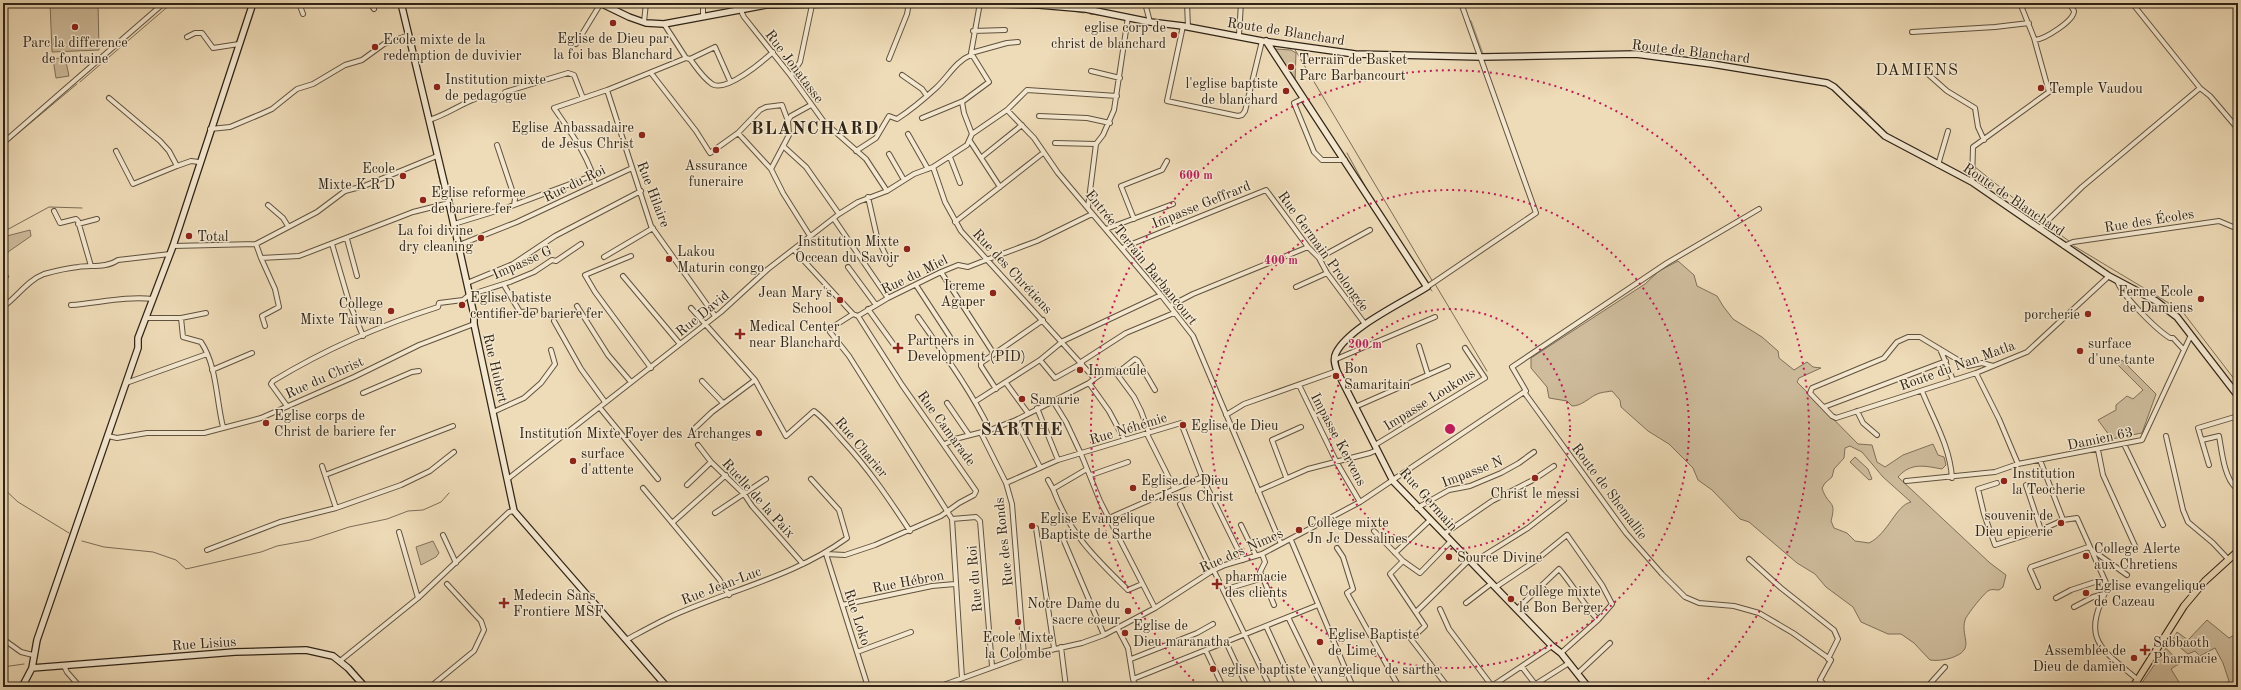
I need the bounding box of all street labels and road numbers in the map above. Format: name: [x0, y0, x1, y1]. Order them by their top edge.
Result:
street label: Route de Blanchard: [1226, 16, 1346, 48]
street label: Rue Jonatasse: [762, 28, 826, 106]
street label: Route de Blanchard: [1631, 38, 1751, 66]
street label: Rue Hilaire: [634, 159, 672, 229]
street label: Route de Blanchard: [1960, 161, 2067, 239]
street label: Rue du Roi: [541, 163, 608, 205]
street label: Impasse Geffrard: [1150, 179, 1253, 231]
street label: Entrée Terrain Barbancourt: [1083, 188, 1200, 328]
street label: Rue Germain Prolongée: [1275, 189, 1371, 314]
street label: Rue des Écoles: [2103, 204, 2195, 235]
street label: Rue des Chrétiens: [970, 227, 1055, 317]
street label: Impasse G: [491, 244, 554, 282]
street label: Rue du Miel: [879, 253, 950, 297]
street label: Rue David: [673, 288, 732, 339]
street label: Rue Hubert: [480, 332, 510, 404]
street label: Route du Nan Matla: [1898, 338, 2017, 393]
street label: Rue du Christ: [283, 354, 366, 401]
street label: Impasse Loukous: [1381, 366, 1478, 434]
street label: Rue Camarade: [914, 389, 978, 469]
street label: Impasse Kervens: [1308, 391, 1368, 488]
street label: Rue Néhémie: [1088, 410, 1169, 447]
street label: Rue Charier: [832, 415, 890, 480]
street label: Damien 63: [2066, 425, 2134, 453]
street label: Route de Shemallie: [1569, 441, 1650, 542]
street label: Impasse N: [1440, 454, 1505, 490]
street label: Ruelle de la Paix: [719, 456, 797, 541]
street label: Rue Germain: [1396, 465, 1460, 534]
street label: Rue des Ronds: [992, 497, 1016, 587]
street label: Rue des Nimes: [1198, 526, 1285, 576]
street label: Rue du Roi: [965, 545, 985, 613]
street label: Rue Jean-Luc: [679, 564, 763, 608]
street label: Rue Hébron: [871, 568, 946, 596]
street label: Rue Loko: [841, 587, 873, 647]
street label: Rue Lisius: [171, 635, 237, 653]

